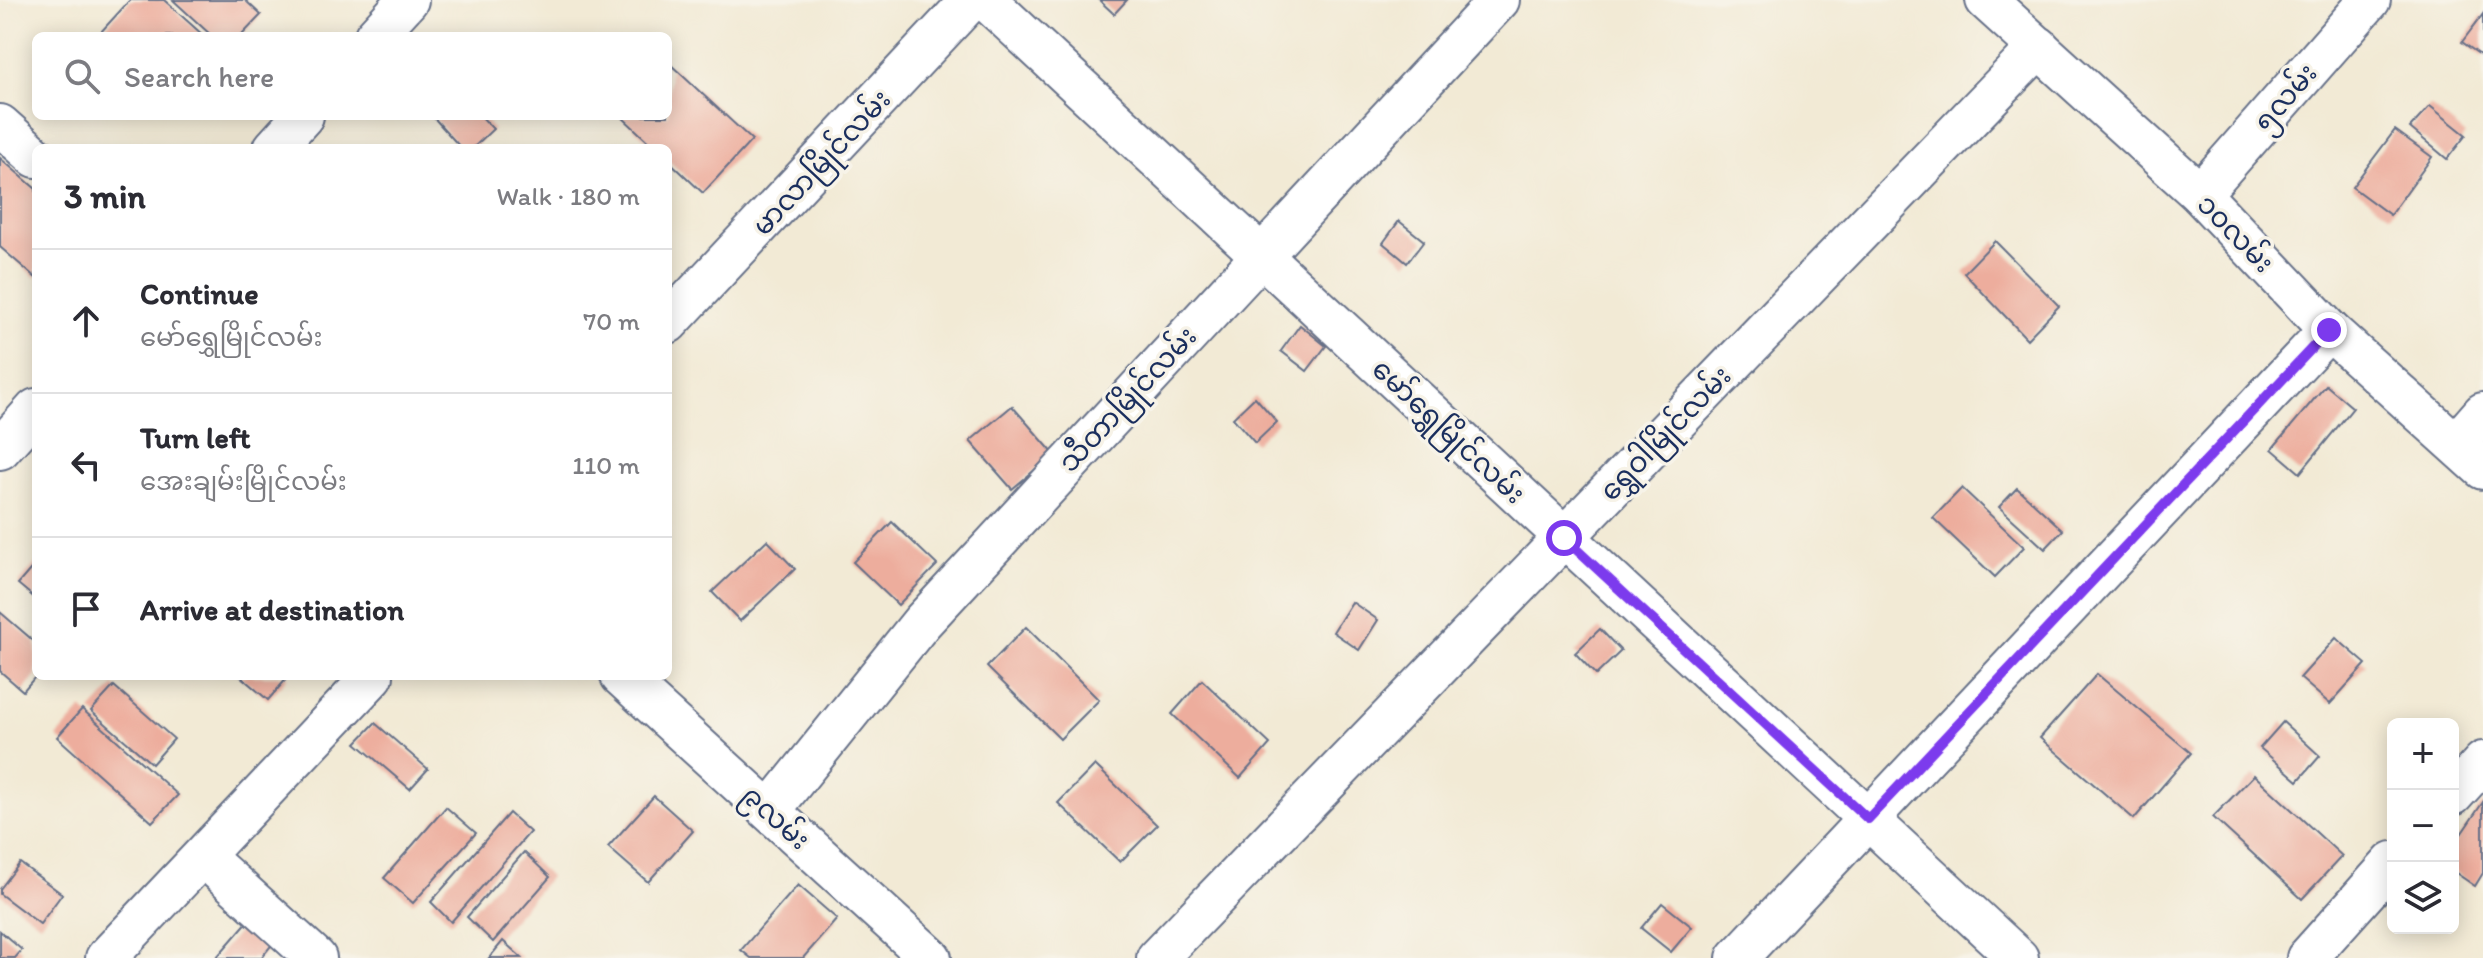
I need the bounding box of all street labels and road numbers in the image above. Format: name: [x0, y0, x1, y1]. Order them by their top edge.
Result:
street label: ၅လမ်း: [2245, 55, 2328, 142]
street label: မာလာမြိုင်လမ်း: [744, 81, 902, 246]
street label: ၁၀လမ်း: [2190, 186, 2282, 279]
street label: သီတာမြိုင်လမ်း: [1050, 318, 1208, 483]
street label: မော်ရွှေမြိုင်လမ်း: [1361, 351, 1533, 515]
street label: ရွှေဝါမြိုင်လမ်း: [1592, 358, 1742, 512]
street label: ၉လမ်း: [731, 777, 818, 861]

